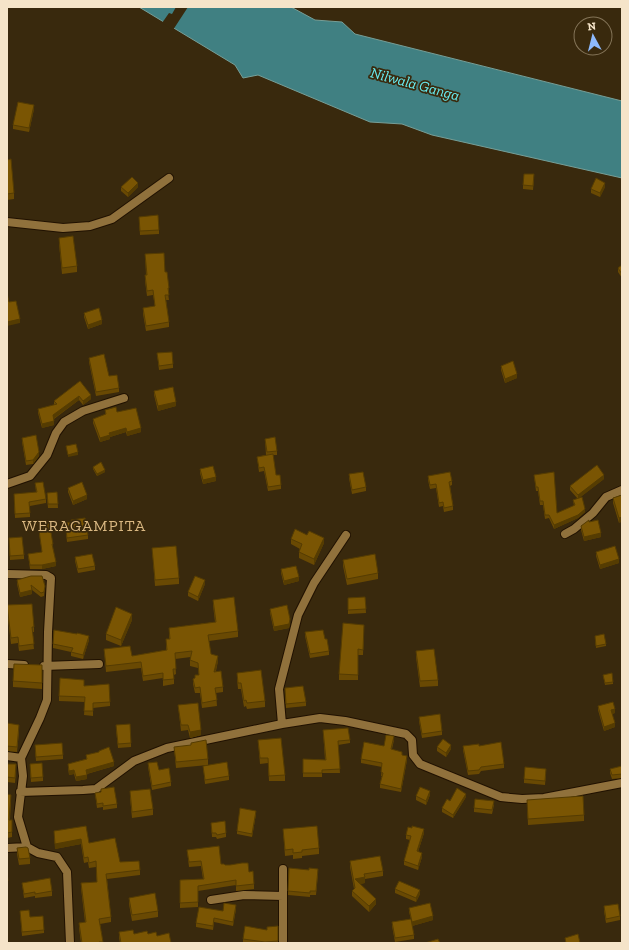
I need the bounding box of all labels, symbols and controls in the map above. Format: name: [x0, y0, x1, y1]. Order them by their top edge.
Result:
north arrow: [573, 16, 613, 56]
text: N: [587, 20, 597, 34]
water label: Nilwala Ganga: [369, 63, 461, 105]
district label: WERAGAMPITA: [22, 516, 146, 535]

